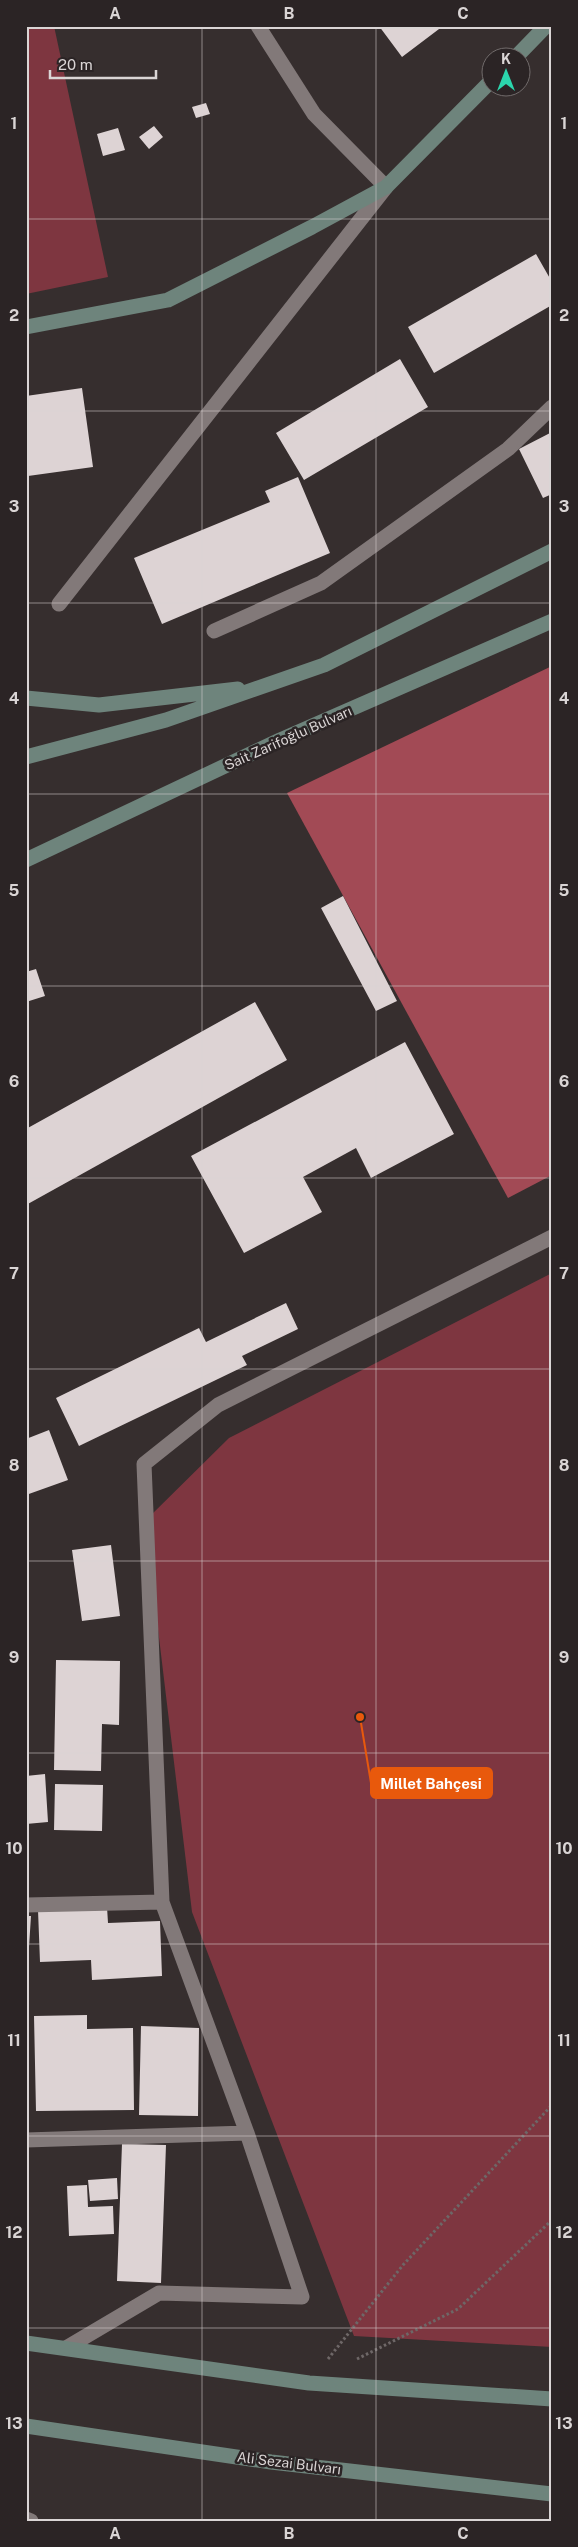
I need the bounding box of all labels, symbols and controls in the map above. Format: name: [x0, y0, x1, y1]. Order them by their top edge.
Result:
text: A: [109, 4, 121, 23]
text: B: [284, 4, 295, 23]
text: C: [457, 4, 469, 23]
scale bar: [50, 48, 156, 80]
north arrow: [480, 48, 530, 98]
text: K: [501, 51, 511, 67]
text: 20 m: [58, 56, 93, 73]
text: 1: [11, 114, 17, 133]
text: 1: [561, 114, 567, 133]
text: 2: [9, 306, 19, 325]
text: 2: [559, 306, 569, 325]
text: 3: [9, 497, 19, 516]
text: 3: [559, 497, 569, 516]
text: 4: [9, 689, 20, 708]
text: 4: [559, 689, 570, 708]
street label: Sait Zarifoğlu Bulvarı: [222, 703, 354, 773]
text: 5: [9, 881, 20, 900]
text: 5: [559, 881, 570, 900]
text: 6: [9, 1072, 19, 1091]
text: 6: [559, 1072, 569, 1091]
text: 7: [9, 1264, 19, 1283]
text: 7: [559, 1264, 569, 1283]
text: 8: [9, 1456, 20, 1475]
text: 8: [559, 1456, 570, 1475]
text: 9: [9, 1648, 19, 1667]
text: 9: [559, 1648, 569, 1667]
callout: Millet Bahçesi: [371, 1768, 492, 1798]
text: Millet Bahçesi: [380, 1775, 482, 1792]
text: 10: [5, 1839, 23, 1858]
text: 10: [555, 1839, 573, 1858]
text: 11: [7, 2031, 21, 2050]
text: 11: [557, 2031, 571, 2050]
text: 12: [5, 2223, 23, 2242]
text: 12: [555, 2223, 573, 2242]
text: 13: [5, 2414, 23, 2433]
text: 13: [555, 2414, 573, 2433]
street label: Ali Sezai Bulvarı: [236, 2449, 342, 2477]
text: A: [109, 2524, 121, 2543]
text: B: [284, 2524, 295, 2543]
text: C: [457, 2524, 469, 2543]

